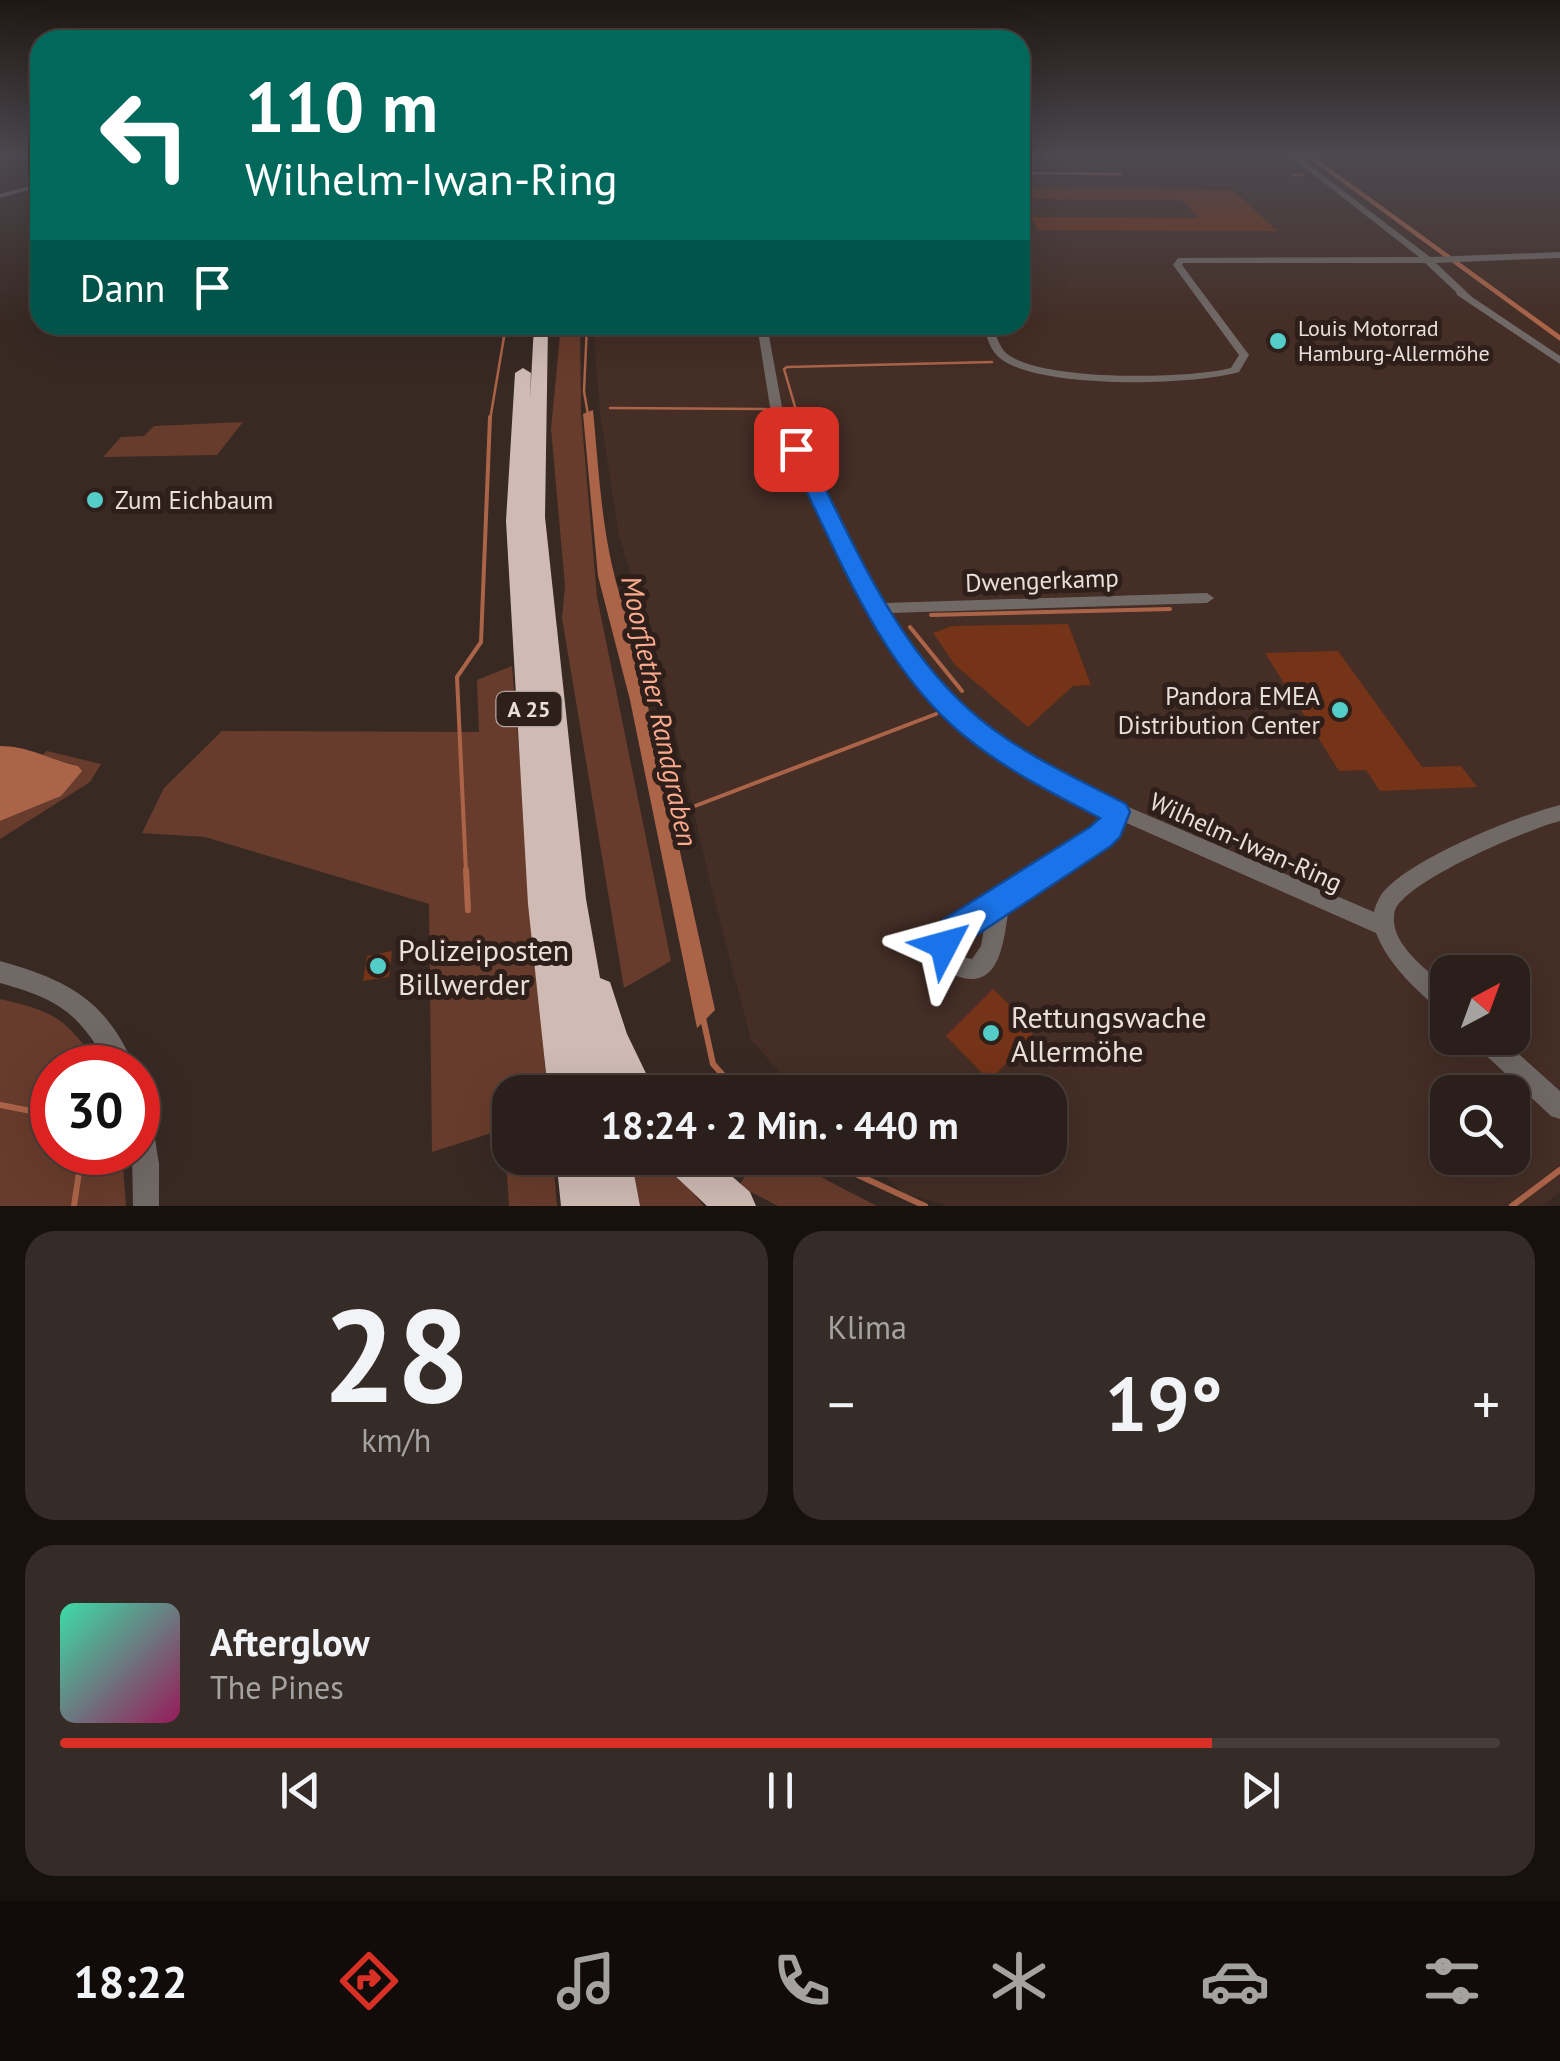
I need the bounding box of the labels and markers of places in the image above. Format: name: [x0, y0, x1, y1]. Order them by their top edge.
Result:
place label: Louis Motorrad Hamburg-Allermöhe: [1298, 314, 1490, 367]
marker: Louis Motorrad Hamburg-Allermöhe: [1267, 330, 1289, 352]
pin: [754, 407, 839, 492]
place label: Zum Eichbaum: [115, 484, 273, 516]
marker: Zum Eichbaum: [84, 489, 106, 511]
place label: Pandora EMEA Distribution Center: [1118, 680, 1320, 741]
marker: Pandora EMEA Distribution Center: [1329, 699, 1351, 721]
place label: Polizeiposten Billwerder: [398, 930, 569, 1003]
marker: Polizeiposten Billwerder: [367, 955, 389, 977]
place label: Rettungswache Allermöhe: [1011, 997, 1206, 1070]
marker: Rettungswache Allermöhe: [980, 1022, 1002, 1044]

